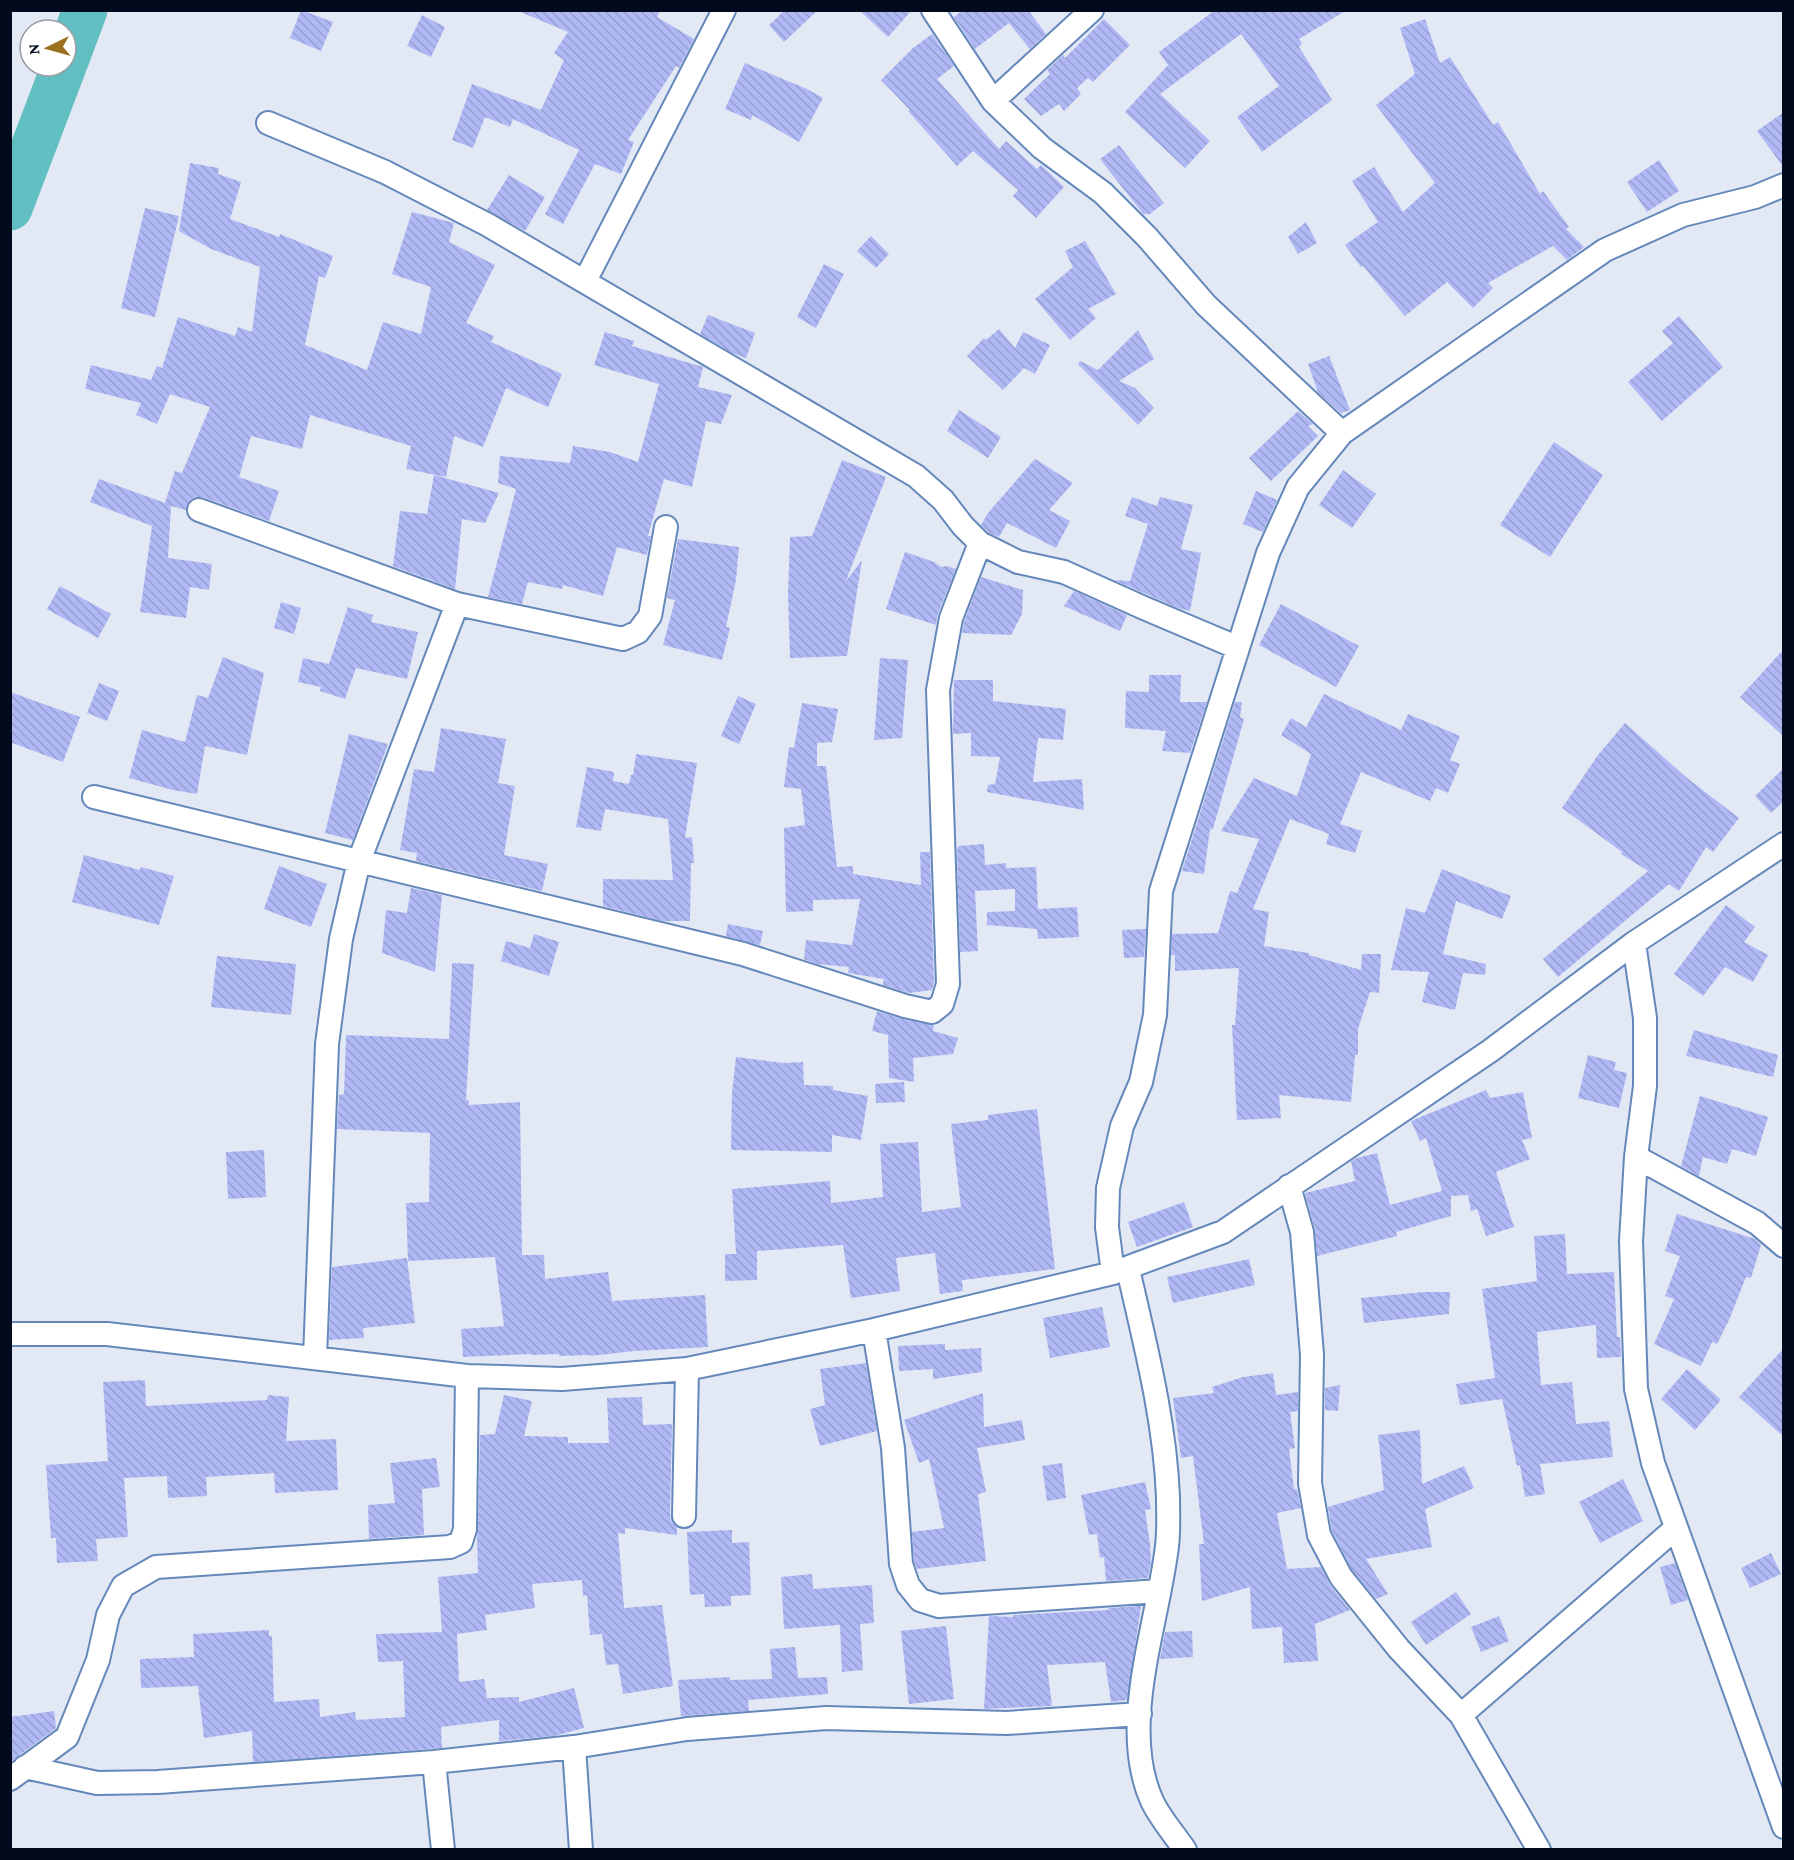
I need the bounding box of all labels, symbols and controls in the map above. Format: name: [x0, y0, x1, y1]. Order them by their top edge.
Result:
north arrow: [18, 18, 78, 78]
text: N: [25, 43, 42, 55]

